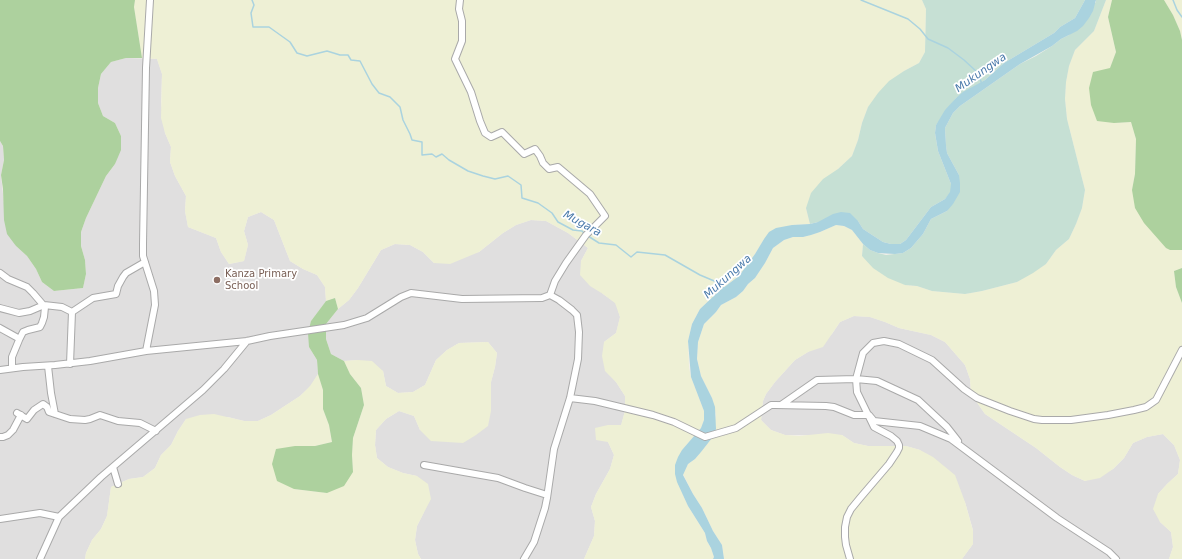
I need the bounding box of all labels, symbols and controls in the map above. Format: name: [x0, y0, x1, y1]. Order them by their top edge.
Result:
water label: Mukungwa: [953, 51, 1009, 95]
water label: Mugara: [561, 208, 603, 240]
water label: Mukungwa: [701, 252, 755, 302]
place label: Kanza Primary School: [225, 268, 297, 292]
marker: Kanza Primary School: [212, 275, 222, 285]

